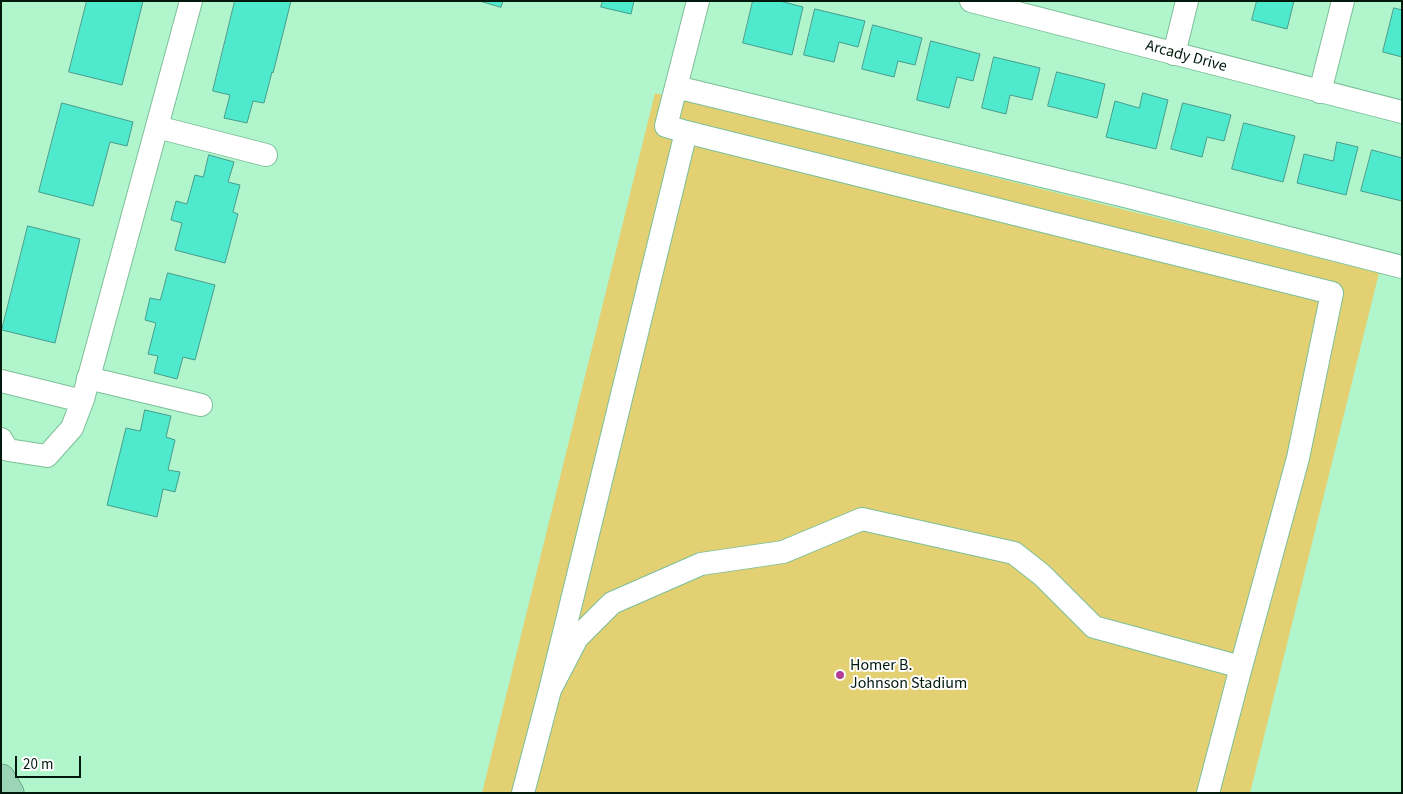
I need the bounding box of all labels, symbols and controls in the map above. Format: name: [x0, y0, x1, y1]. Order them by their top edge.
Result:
street label: Arcady Drive: [1143, 37, 1229, 77]
place label: Homer B. Johnson Stadium: [850, 656, 967, 694]
marker: Homer B. Johnson Stadium: [834, 669, 846, 681]
scale bar: [18, 746, 84, 778]
text: 20 m: [23, 754, 53, 775]

